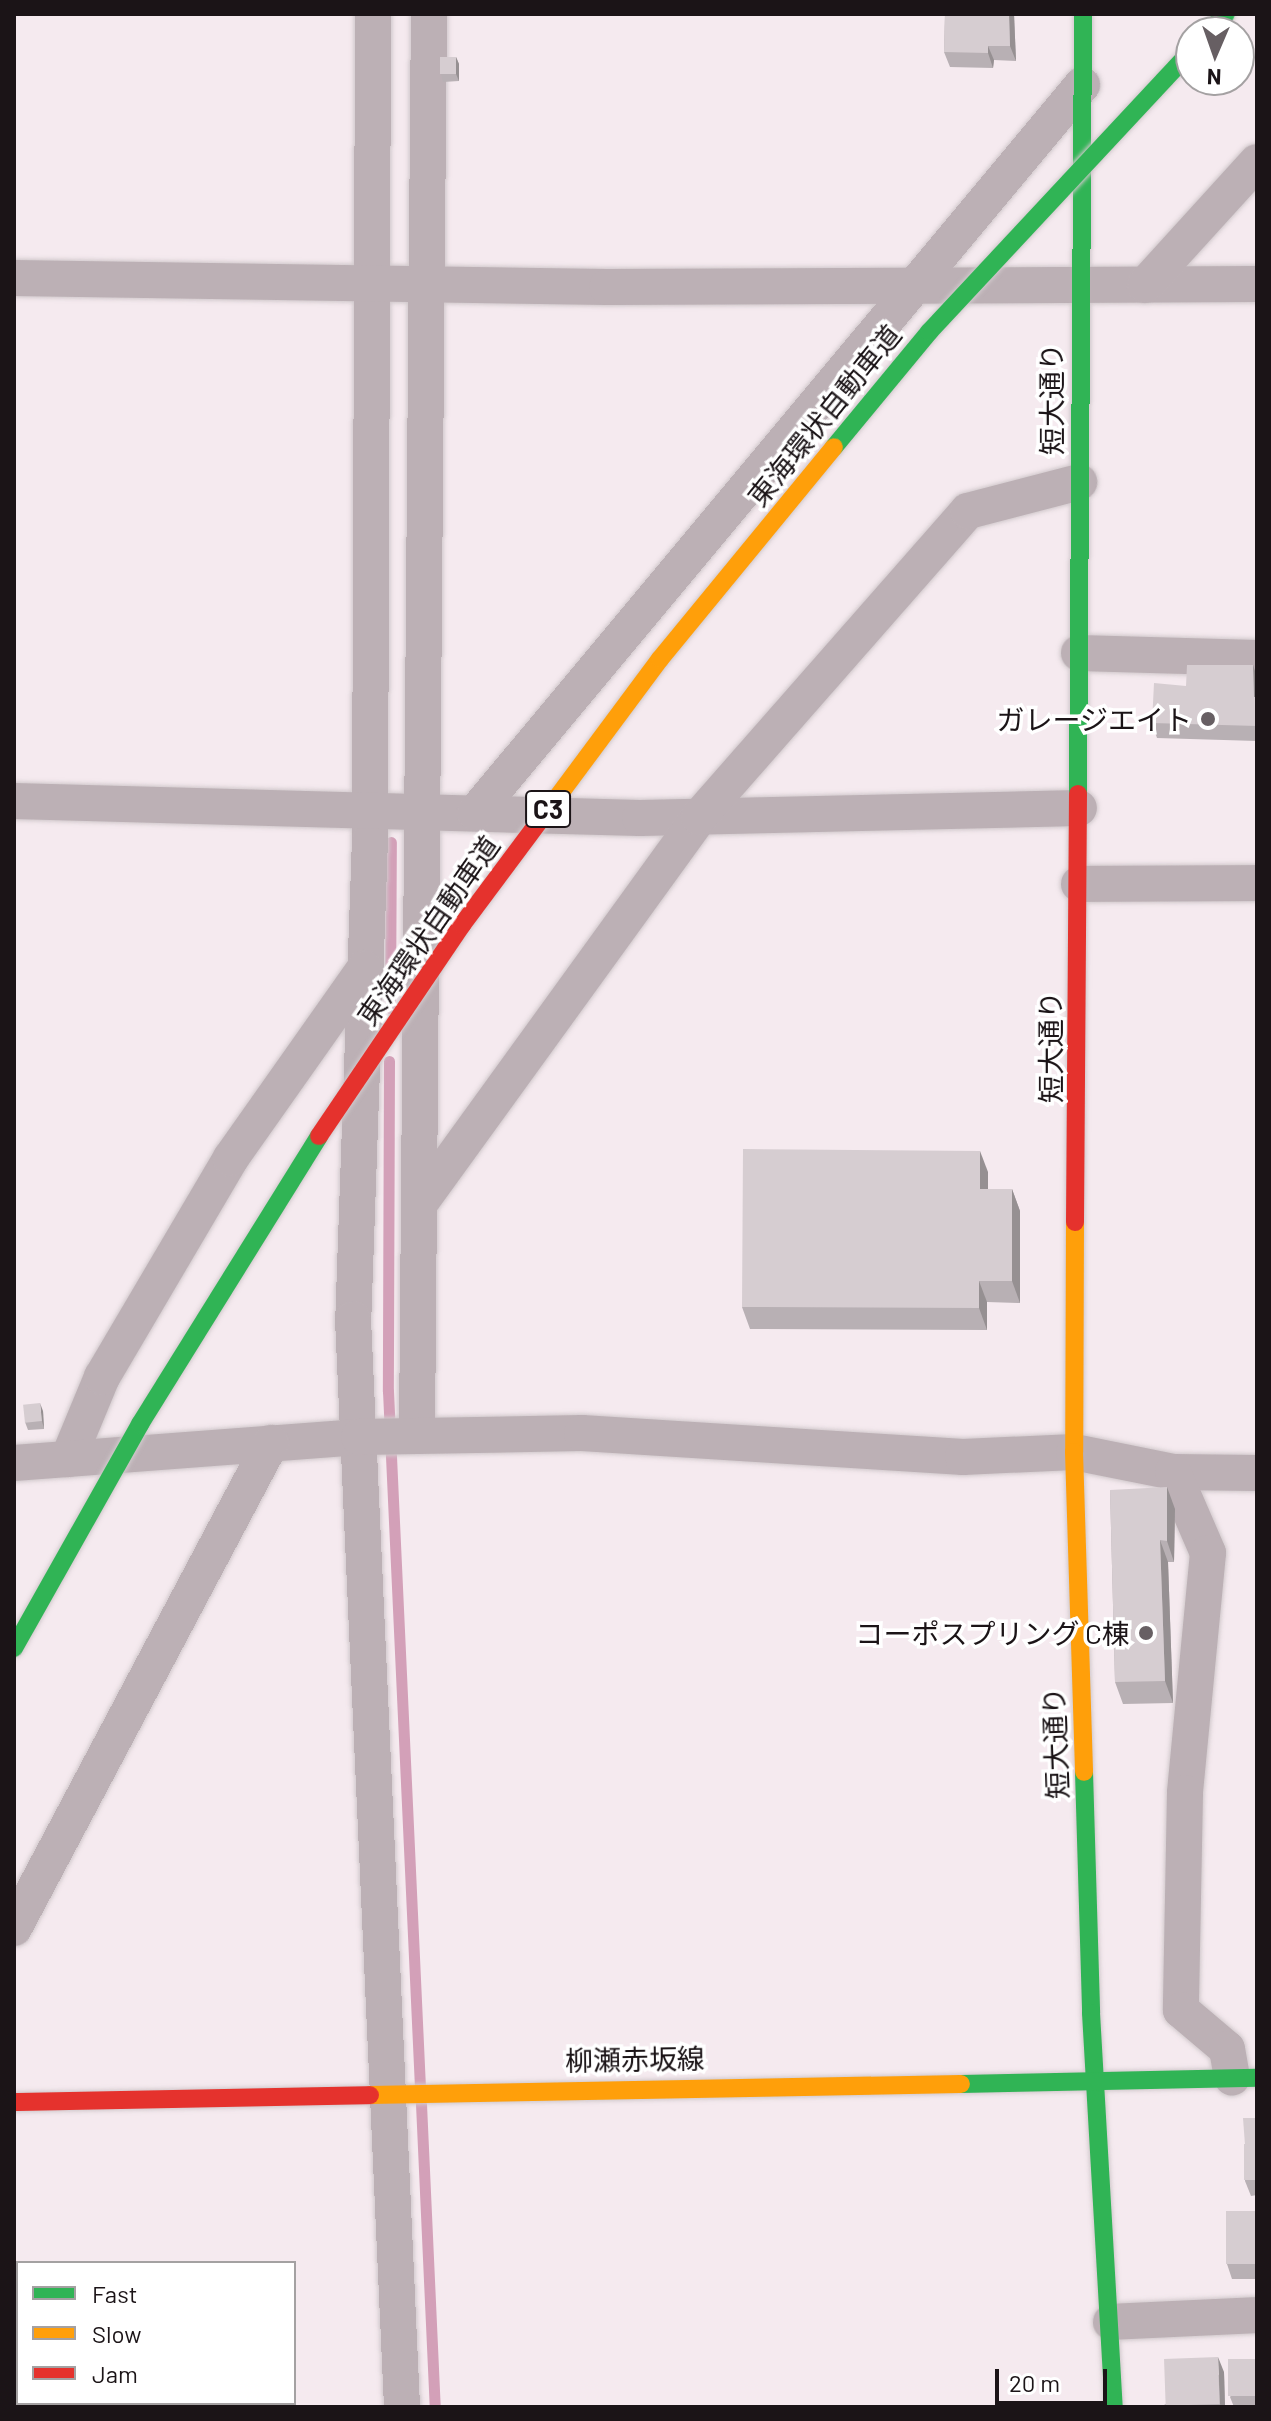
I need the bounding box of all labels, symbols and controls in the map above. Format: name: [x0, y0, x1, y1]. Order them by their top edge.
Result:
north arrow: [1175, 16, 1255, 96]
text: N: [1206, 65, 1222, 91]
street label: 東海環状自動車道: [740, 317, 908, 513]
street label: 短大通り: [1034, 343, 1068, 455]
place label: ガレージエイト: [996, 702, 1192, 736]
marker: ガレージエイト: [1199, 710, 1217, 728]
road number: C3: [524, 787, 572, 831]
street label: 東海環状自動車道: [350, 829, 506, 1031]
street label: 短大通り: [1033, 991, 1067, 1103]
place label: コーポスプリング C棟: [855, 1616, 1130, 1650]
marker: コーポスプリング C棟: [1137, 1624, 1155, 1642]
street label: 短大通り: [1036, 1686, 1074, 1800]
street label: 柳瀬赤坂線: [565, 2041, 705, 2077]
legend: [16, 2261, 296, 2405]
text: Fast: [92, 2279, 137, 2308]
text: Slow: [92, 2319, 141, 2348]
scale bar: [999, 2353, 1111, 2403]
text: Jam: [92, 2359, 138, 2388]
text: 20 m: [1009, 2368, 1060, 2397]

